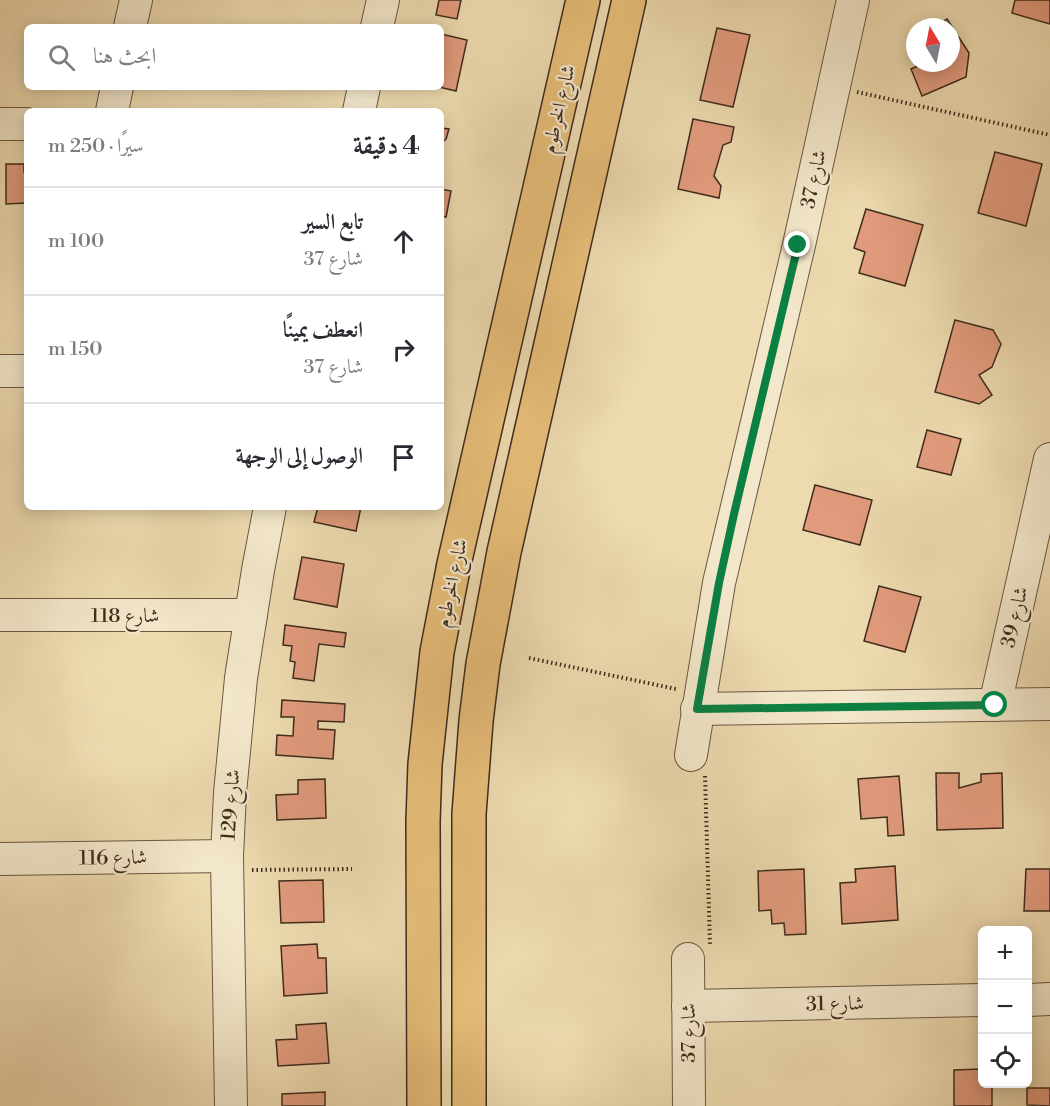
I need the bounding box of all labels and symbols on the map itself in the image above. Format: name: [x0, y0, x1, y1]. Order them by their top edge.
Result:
north arrow: [906, 18, 960, 72]
street label: شارع الخرطوم: [537, 63, 586, 157]
street label: شارع 37: [796, 148, 837, 212]
route end: [784, 231, 810, 257]
street label: شارع الخرطوم: [431, 537, 478, 631]
street label: شارع 39: [996, 584, 1039, 651]
street label: شارع 118: [91, 604, 159, 633]
route start: [981, 691, 1007, 717]
street label: شارع 129: [217, 769, 250, 842]
street label: شارع 116: [79, 845, 147, 876]
street label: شارع 31: [806, 991, 864, 1022]
street label: شارع 37: [677, 1003, 706, 1063]

